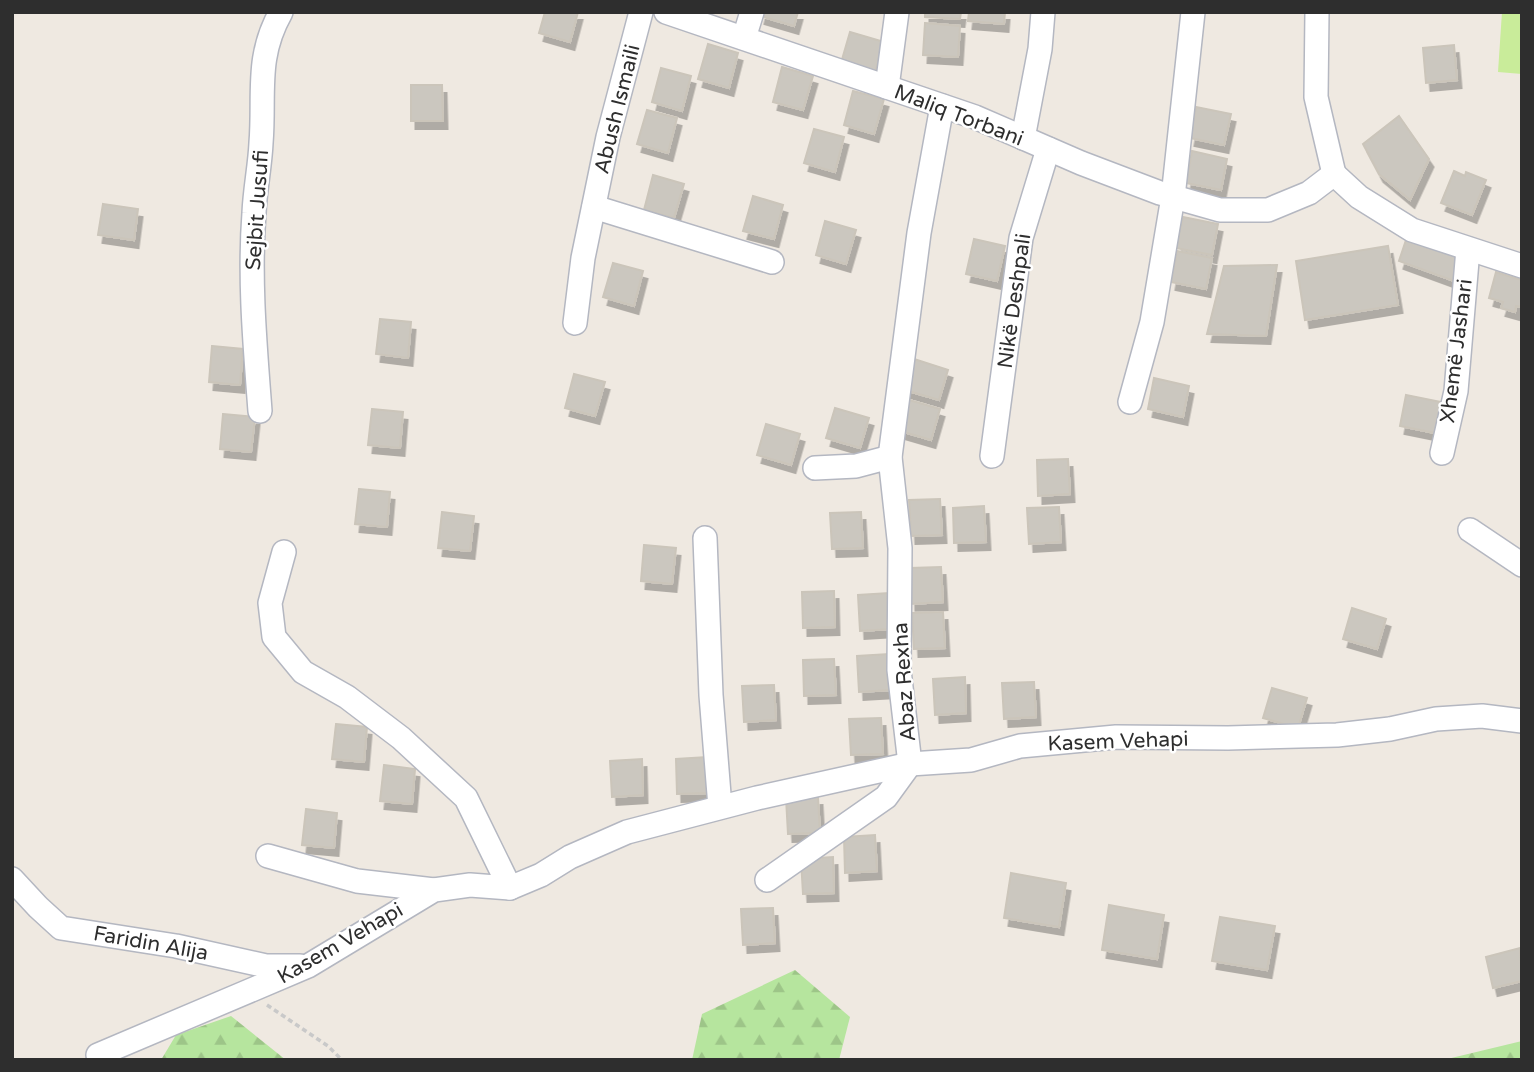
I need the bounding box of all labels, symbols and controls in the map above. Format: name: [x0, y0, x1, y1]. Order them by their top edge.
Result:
street label: Abush Ismaili: [589, 42, 646, 176]
street label: Maliq Torbani: [891, 79, 1027, 152]
street label: Sejbit Jusufi: [241, 149, 274, 271]
street label: Nikë Deshpali: [993, 232, 1036, 370]
street label: Xhemë Jashari: [1435, 278, 1478, 425]
street label: Abaz Rexha: [888, 622, 921, 742]
street label: Kasem Vehapi: [1047, 727, 1189, 756]
street label: Kasem Vehapi: [273, 897, 408, 989]
street label: Faridin Alija: [92, 921, 210, 966]

